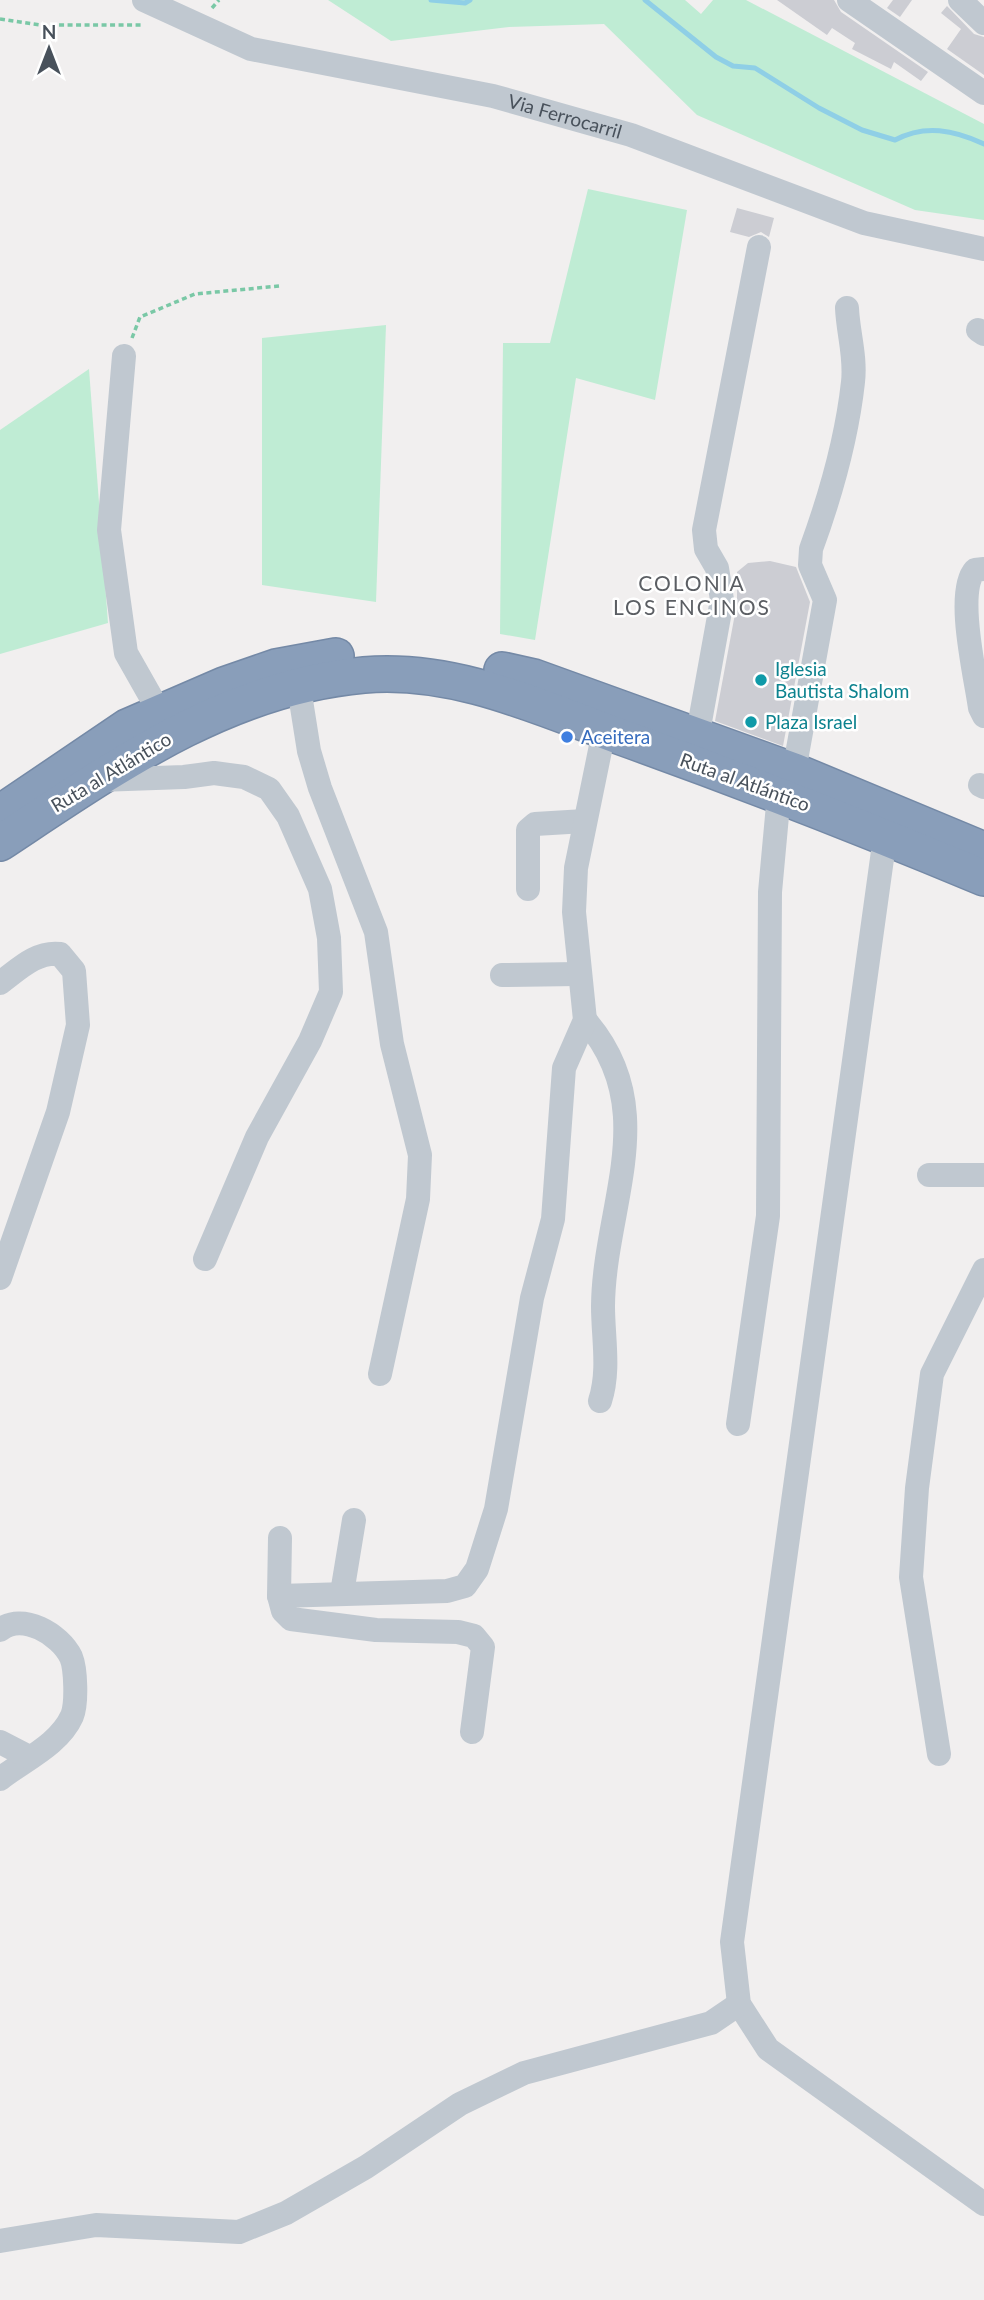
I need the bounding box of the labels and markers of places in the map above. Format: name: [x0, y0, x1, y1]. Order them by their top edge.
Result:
place label: Iglesia Bautista Shalom: [775, 657, 909, 702]
marker: Iglesia Bautista Shalom: [753, 672, 769, 688]
place label: Plaza Israel: [765, 710, 857, 733]
marker: Plaza Israel: [743, 714, 759, 730]
place label: Aceitera: [581, 725, 650, 748]
marker: Aceitera: [559, 729, 575, 745]

